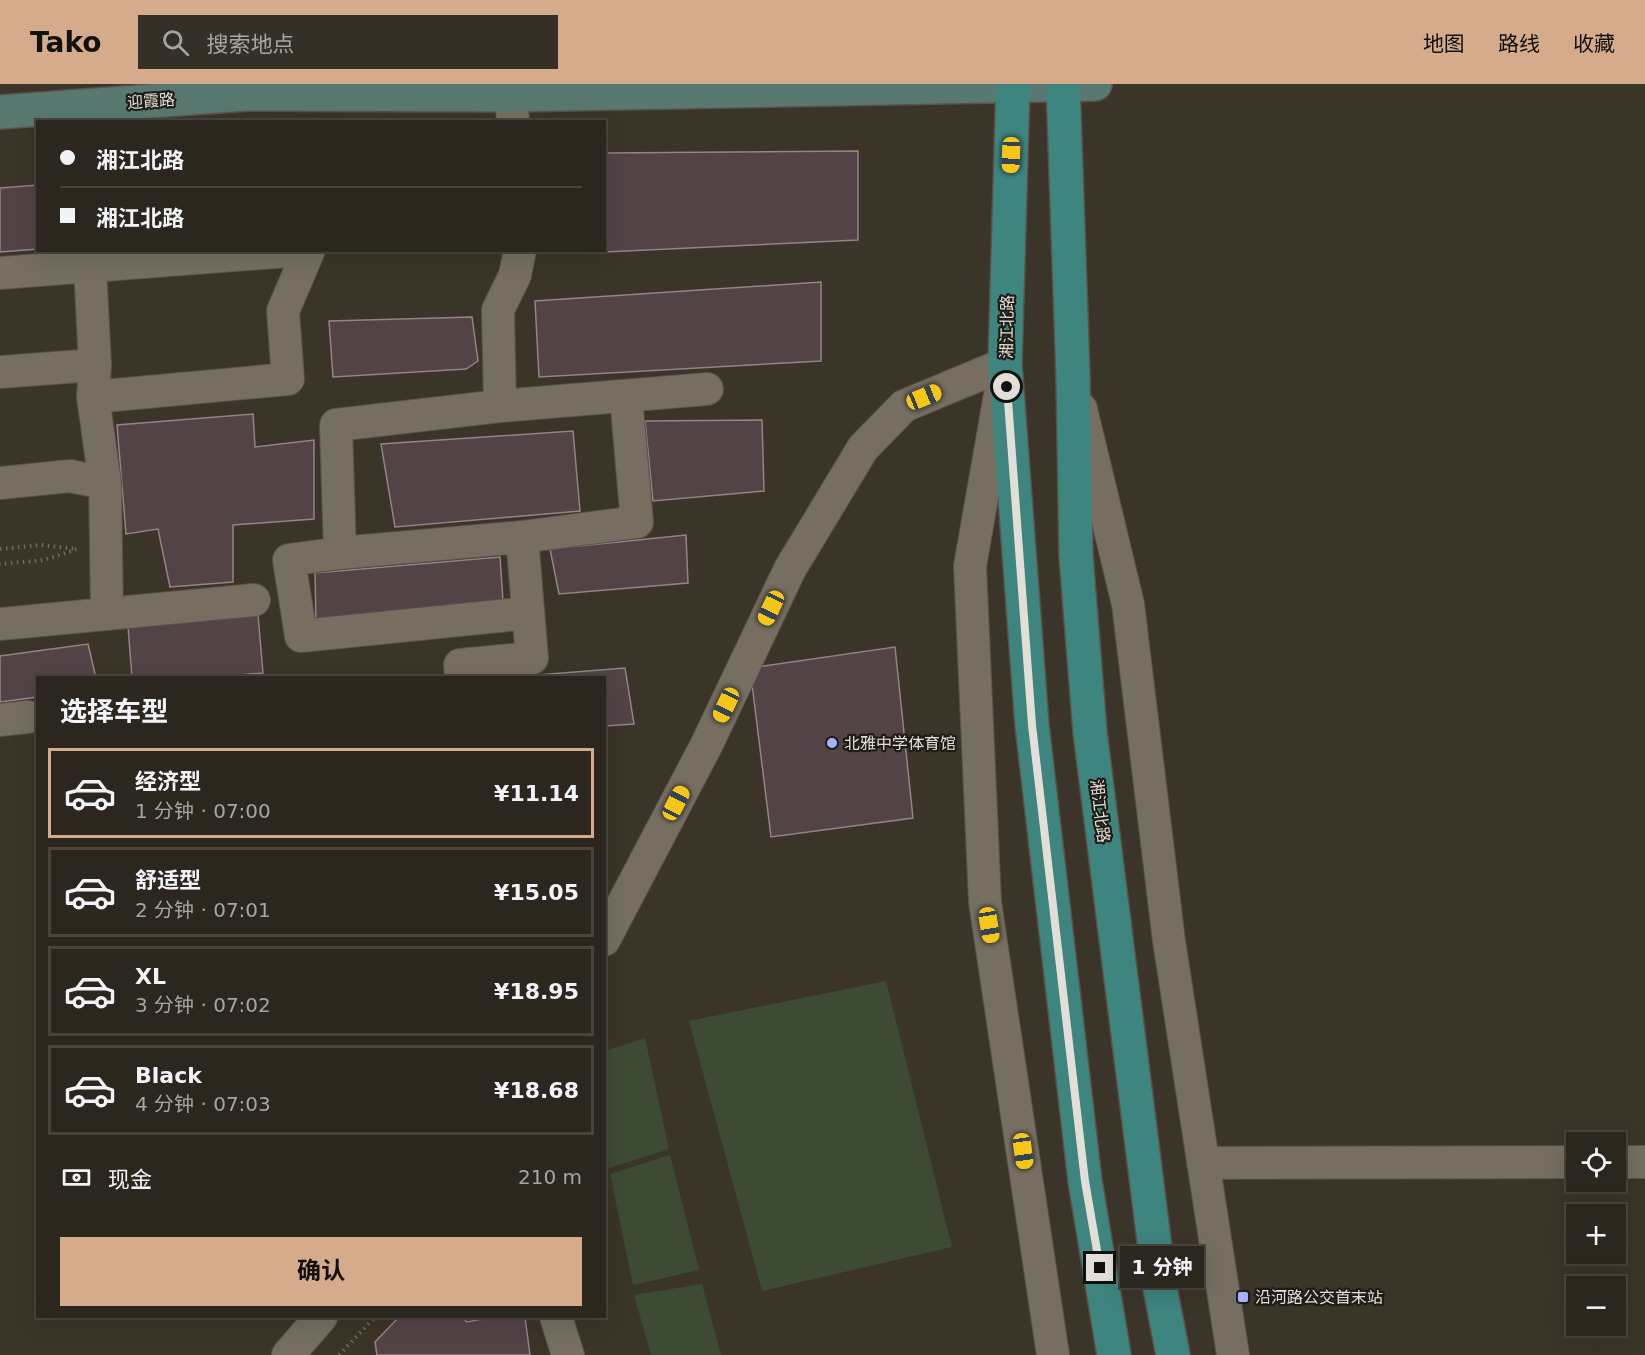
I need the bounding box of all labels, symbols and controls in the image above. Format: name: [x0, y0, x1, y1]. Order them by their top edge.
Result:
search box: [138, 15, 558, 69]
text: Tako: [30, 26, 102, 59]
icon: search: [159, 26, 192, 59]
text: 搜索地点: [207, 32, 295, 57]
text: 地图: [1423, 32, 1465, 56]
text: 路线: [1498, 32, 1540, 56]
text: 收藏: [1573, 32, 1615, 56]
street label: 迎霞路: [126, 90, 176, 112]
car: [1001, 137, 1021, 173]
text: 湘江北路: [96, 148, 184, 173]
text: 湘江北路: [96, 206, 184, 231]
street label: 湘江北路: [997, 295, 1017, 359]
route start: [993, 373, 1020, 400]
car: [904, 382, 944, 412]
car: [755, 588, 787, 628]
car: [710, 685, 742, 725]
text: 选择车型: [60, 696, 168, 727]
place label: 北雅中学体育馆: [844, 734, 956, 753]
marker: 北雅中学体育馆: [825, 736, 839, 750]
icon: car: [63, 766, 117, 820]
text: 经济型: [135, 769, 201, 794]
street label: 湘江北路: [1087, 778, 1113, 844]
text: ¥11.14: [494, 781, 579, 806]
car: [660, 783, 692, 823]
text: 1 分钟 · 07:00: [135, 799, 271, 823]
icon: car: [63, 865, 117, 919]
text: 舒适型: [135, 868, 201, 893]
text: ¥15.05: [494, 880, 579, 905]
text: 2 分钟 · 07:01: [135, 898, 271, 922]
car: [977, 906, 1001, 944]
icon: car: [63, 964, 117, 1018]
text: XL: [135, 964, 166, 989]
text: ¥18.95: [494, 979, 579, 1004]
text: 3 分钟 · 07:02: [135, 993, 271, 1017]
icon: car: [63, 1063, 117, 1117]
text: Black: [135, 1063, 202, 1088]
text: ¥18.68: [494, 1078, 579, 1103]
text: 4 分钟 · 07:03: [135, 1092, 271, 1116]
car: [1012, 1132, 1034, 1170]
map controls: [1566, 1132, 1626, 1336]
button: locate: [1566, 1132, 1626, 1192]
icon: cash: [60, 1161, 93, 1194]
text: 210 m: [518, 1165, 582, 1189]
text: 现金: [108, 1167, 152, 1192]
button: +: [1566, 1204, 1626, 1264]
button: 确认: [60, 1237, 582, 1306]
callout: 1 分钟: [1121, 1247, 1205, 1289]
route end: [1086, 1254, 1113, 1281]
text: 1 分钟: [1132, 1255, 1192, 1279]
button: −: [1566, 1276, 1626, 1336]
place label: 沿河路公交首末站: [1255, 1288, 1383, 1307]
marker: 沿河路公交首末站: [1236, 1290, 1250, 1304]

